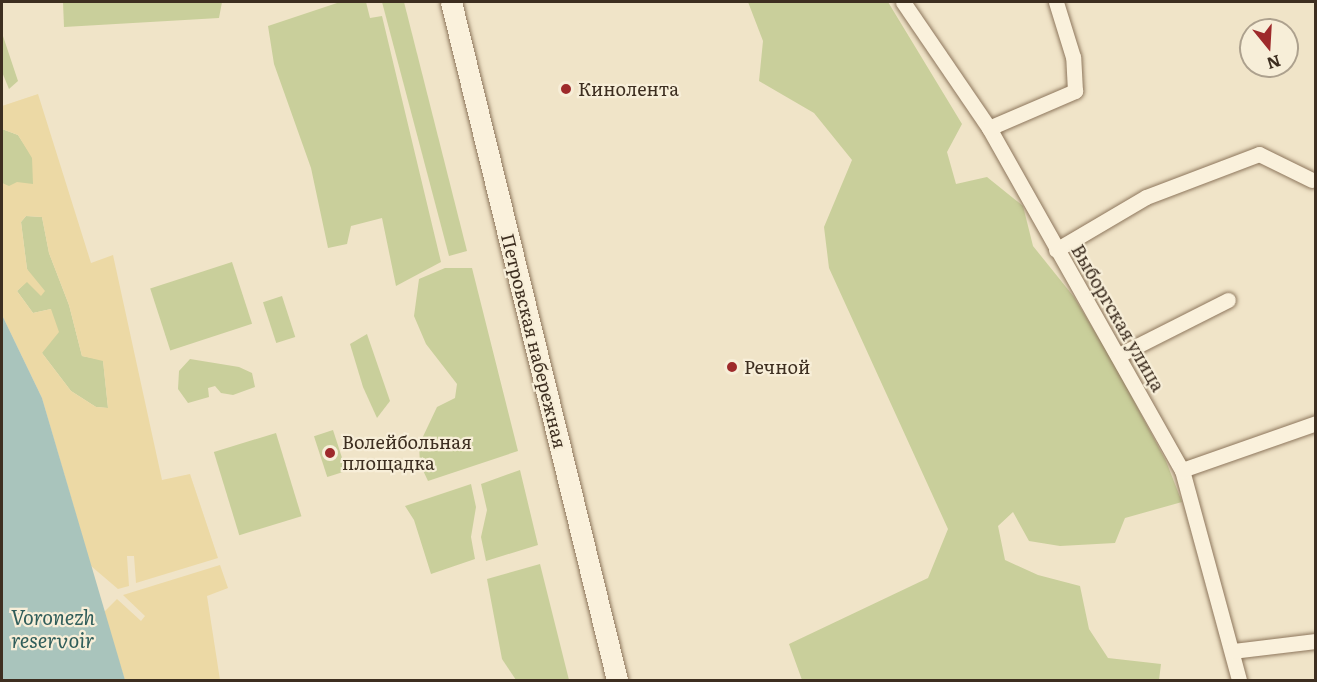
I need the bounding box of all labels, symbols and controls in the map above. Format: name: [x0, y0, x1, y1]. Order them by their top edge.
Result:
north arrow: [1239, 18, 1299, 78]
text: N: [1264, 50, 1284, 77]
place label: Кинолента: [578, 78, 679, 100]
marker: Кинолента: [559, 82, 573, 96]
street label: Петровская набережная: [497, 231, 571, 451]
street label: Выборгская улица: [1067, 241, 1169, 395]
place label: Речной: [744, 356, 810, 378]
marker: Речной: [725, 360, 739, 374]
place label: Волейбольная площадка: [342, 432, 472, 474]
marker: Волейбольная площадка: [323, 446, 337, 460]
water label: Voronezh reservoir: [11, 604, 95, 651]

